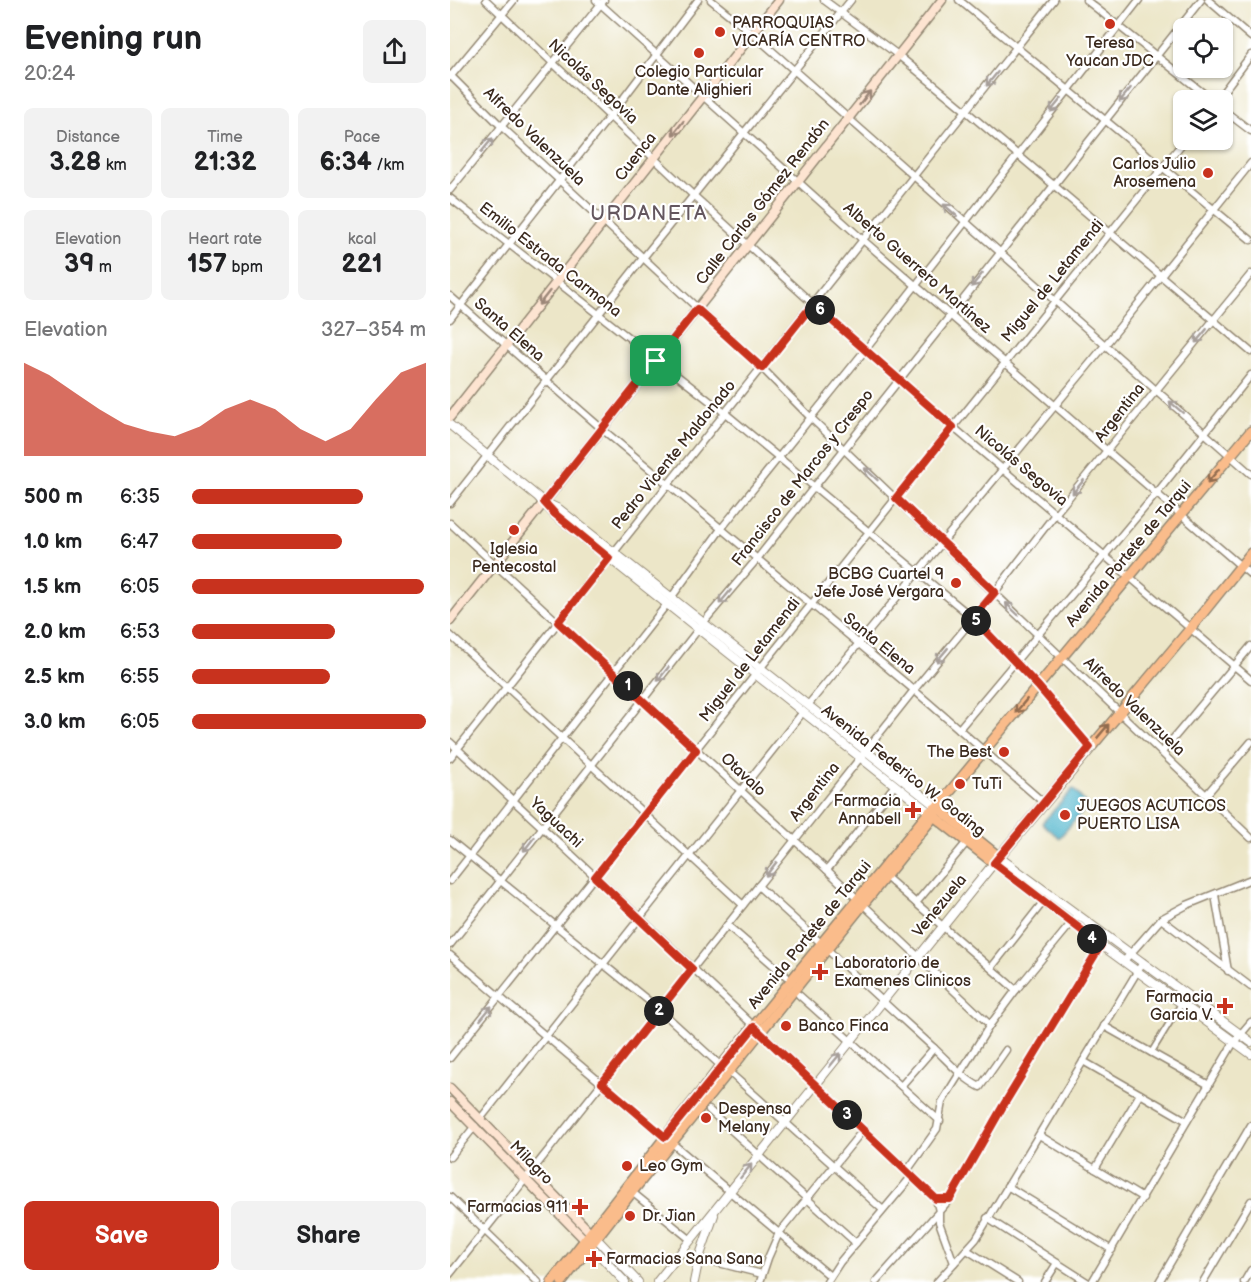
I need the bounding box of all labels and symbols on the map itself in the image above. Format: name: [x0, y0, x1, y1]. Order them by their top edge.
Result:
place label: PARROQUIAS VICARÍA CENTRO: [732, 14, 866, 51]
marker: Teresa Yaucan JDC: [1103, 17, 1117, 31]
marker: PARROQUIAS VICARÍA CENTRO: [713, 25, 727, 39]
place label: Teresa Yaucan JDC: [1065, 34, 1154, 71]
street label: Nicolás Segovia: [544, 36, 642, 128]
marker: Colegio Particular Dante Alighieri: [692, 46, 706, 60]
place label: Colegio Particular Dante Alighieri: [635, 63, 764, 100]
one-way arrow: [985, 70, 998, 86]
street label: Alfredo Valenzuela: [479, 84, 589, 190]
one-way arrow: [1118, 87, 1131, 103]
one-way arrow: [858, 90, 871, 106]
one-way arrow: [1049, 97, 1063, 112]
street label: Calle Carlos Gómez Rendón: [692, 115, 834, 289]
one-way arrow: [672, 120, 685, 136]
street label: Cuenca: [611, 129, 661, 185]
one-way arrow: [480, 138, 494, 153]
place label: Carlos Julio Arosemena: [1112, 155, 1196, 192]
marker: Carlos Julio Arosemena: [1201, 166, 1215, 180]
street label: Emilio Estrada Carmona: [475, 199, 625, 321]
street label: Alberto Guerrero Martínez: [839, 199, 995, 337]
district label: URDANETA: [590, 202, 708, 226]
one-way arrow: [943, 203, 958, 217]
street label: Miguel de Letamendi: [998, 216, 1108, 346]
one-way arrow: [971, 272, 984, 288]
one-way arrow: [538, 290, 551, 306]
street label: Santa Elena: [470, 294, 548, 366]
pin: 6: [805, 295, 835, 325]
one-way arrow: [1194, 328, 1208, 343]
pin: [630, 335, 681, 386]
street label: Pedro Vicente Maldonado: [608, 377, 740, 533]
street label: Argentina: [1091, 380, 1149, 446]
street label: Francisco de Marcos y Crespo: [728, 386, 878, 570]
one-way arrow: [1169, 400, 1184, 414]
street label: Nicolás Segovia: [971, 422, 1071, 510]
one-way arrow: [863, 467, 878, 482]
one-way arrow: [1207, 468, 1220, 484]
street label: Avenida Portete de Tarqui: [1062, 477, 1196, 631]
one-way arrow: [1071, 479, 1084, 495]
marker: Iglesia Pentecostal: [507, 523, 521, 537]
place label: Iglesia Pentecostal: [472, 540, 556, 577]
place label: BCBG Cuartel 9 Jefe José Vergara: [814, 565, 944, 602]
marker: BCBG Cuartel 9 Jefe José Vergara: [949, 576, 963, 590]
one-way arrow: [718, 589, 732, 604]
street label: Miguel de Letamendi: [696, 594, 804, 726]
one-way arrow: [1005, 601, 1020, 616]
pin: 5: [961, 606, 991, 636]
street label: Santa Elena: [839, 609, 919, 679]
one-way arrow: [936, 647, 949, 663]
street label: Alfredo Valenzuela: [1079, 654, 1189, 760]
one-way arrow: [656, 666, 669, 682]
pin: 1: [613, 671, 643, 701]
one-way arrow: [1014, 698, 1028, 713]
street label: Avenida Federico W. Goding: [817, 701, 989, 841]
one-way arrow: [1097, 723, 1110, 739]
place label: The Best: [927, 743, 992, 762]
marker: The Best: [997, 745, 1011, 759]
street label: Otavalo: [716, 749, 770, 801]
street label: Argentina: [786, 759, 844, 825]
place label: TuTi: [972, 775, 1002, 794]
marker: TuTi: [953, 777, 967, 791]
place label: Farmacia Annabell: [834, 792, 901, 829]
street label: Yaguachi: [525, 793, 586, 852]
place label: JUEGOS ACUTICOS PUERTO LISA: [1077, 797, 1226, 834]
marker: Farmacia Annabell: [906, 803, 920, 817]
marker: JUEGOS ACUTICOS PUERTO LISA: [1058, 808, 1072, 822]
one-way arrow: [523, 836, 536, 852]
street label: Avenida Portete de Tarqui: [744, 857, 876, 1013]
one-way arrow: [765, 861, 778, 877]
street label: Venezuela: [909, 871, 971, 941]
pin: 4: [1077, 924, 1107, 954]
place label: Laboratorio de Examenes Clinicos: [834, 954, 971, 991]
marker: Laboratorio de Examenes Clinicos: [811, 963, 829, 981]
place label: Farmacia Garcia V.: [1146, 988, 1213, 1025]
pin: 2: [644, 996, 674, 1026]
marker: Farmacia Garcia V.: [1218, 999, 1232, 1013]
one-way arrow: [480, 1005, 493, 1021]
place label: Banco Finca: [798, 1017, 889, 1036]
marker: Banco Finca: [779, 1019, 793, 1033]
one-way arrow: [829, 1052, 842, 1068]
place label: Despensa Melany: [718, 1100, 792, 1137]
pin: 3: [832, 1100, 862, 1130]
marker: Despensa Melany: [699, 1111, 713, 1125]
street label: Milagro: [505, 1137, 557, 1189]
place label: Leo Gym: [639, 1157, 703, 1176]
marker: Leo Gym: [620, 1159, 634, 1173]
one-way arrow: [740, 1163, 753, 1179]
place label: Farmacias 911: [467, 1198, 568, 1217]
marker: Farmacias 911: [573, 1200, 587, 1214]
place label: Dr. Jian: [642, 1207, 696, 1226]
marker: Dr. Jian: [623, 1209, 637, 1223]
place label: Farmacias Sana Sana: [606, 1250, 763, 1269]
marker: Farmacias Sana Sana: [587, 1252, 601, 1266]

